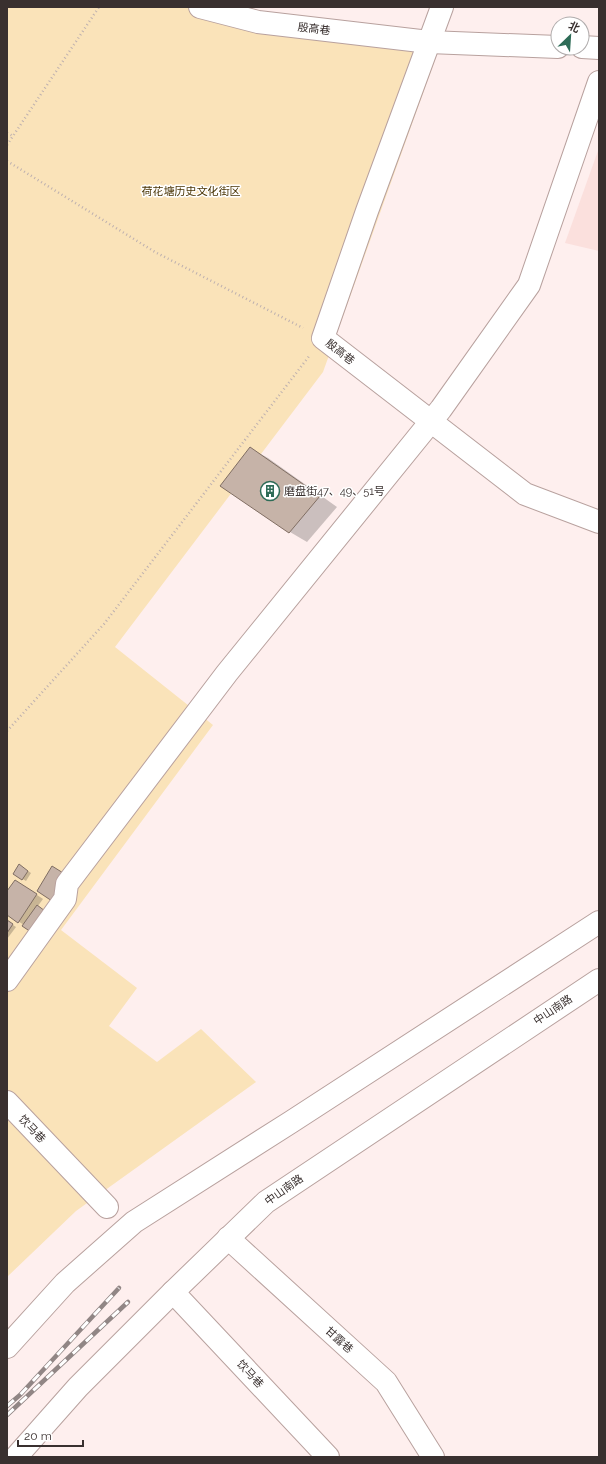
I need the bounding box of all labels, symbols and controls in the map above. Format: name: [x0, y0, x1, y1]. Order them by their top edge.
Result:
north arrow: [550, 16, 590, 56]
text: 北: [566, 19, 582, 36]
street label: 殷高巷: [297, 21, 331, 37]
park label: 荷花塘历史文化街区: [142, 185, 241, 198]
street label: 殷高巷: [323, 337, 357, 367]
building icon: 磨盘街47、49、51号: [259, 480, 281, 502]
place label: 磨盘街47、49、51号: [284, 485, 385, 498]
street label: 中山南路: [531, 992, 575, 1028]
street label: 饮马巷: [16, 1113, 48, 1145]
street label: 中山南路: [262, 1172, 306, 1208]
street label: 甘露巷: [322, 1324, 356, 1356]
street label: 饮马巷: [234, 1357, 266, 1391]
scale bar: [18, 1422, 83, 1448]
text: 20 m: [24, 1429, 52, 1443]

